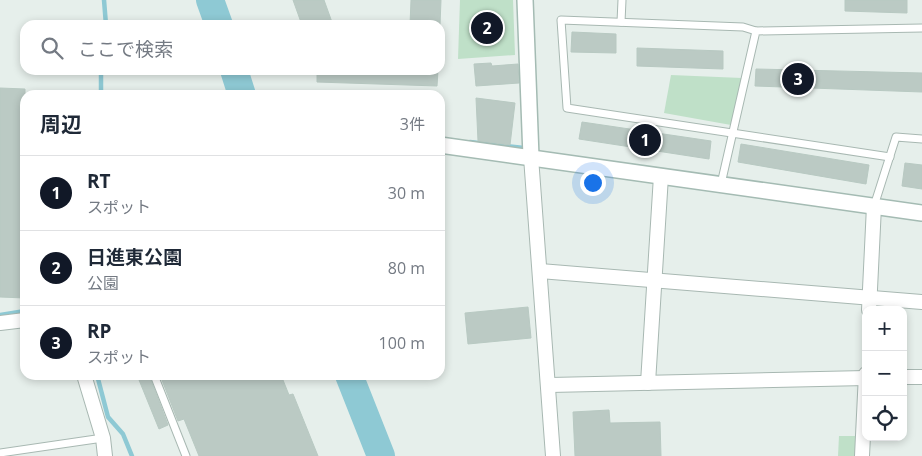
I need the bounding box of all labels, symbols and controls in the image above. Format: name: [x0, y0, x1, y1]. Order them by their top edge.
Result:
pin: 2: [471, 9, 503, 47]
search box: [20, 20, 445, 75]
icon: search: [38, 34, 66, 62]
text: ここで検索: [78, 36, 173, 62]
pin: 3: [782, 60, 814, 98]
text: 周辺: [40, 110, 82, 138]
text: 3件: [400, 113, 425, 135]
pin: 1: [629, 121, 661, 159]
text: RT: [87, 168, 111, 194]
your location: [580, 170, 606, 196]
text: 1: [51, 182, 61, 204]
text: 30 m: [388, 182, 425, 204]
text: スポット: [87, 196, 151, 218]
text: 日進東公園: [87, 244, 182, 270]
text: 2: [51, 257, 61, 279]
text: 80 m: [388, 257, 425, 279]
text: 公園: [87, 272, 119, 294]
map controls: [862, 306, 907, 441]
button: +: [862, 306, 907, 351]
text: RP: [87, 318, 111, 344]
text: 3: [51, 332, 61, 354]
text: 100 m: [379, 332, 425, 354]
text: スポット: [87, 346, 151, 368]
button: −: [862, 351, 907, 396]
button: locate: [862, 396, 907, 441]

